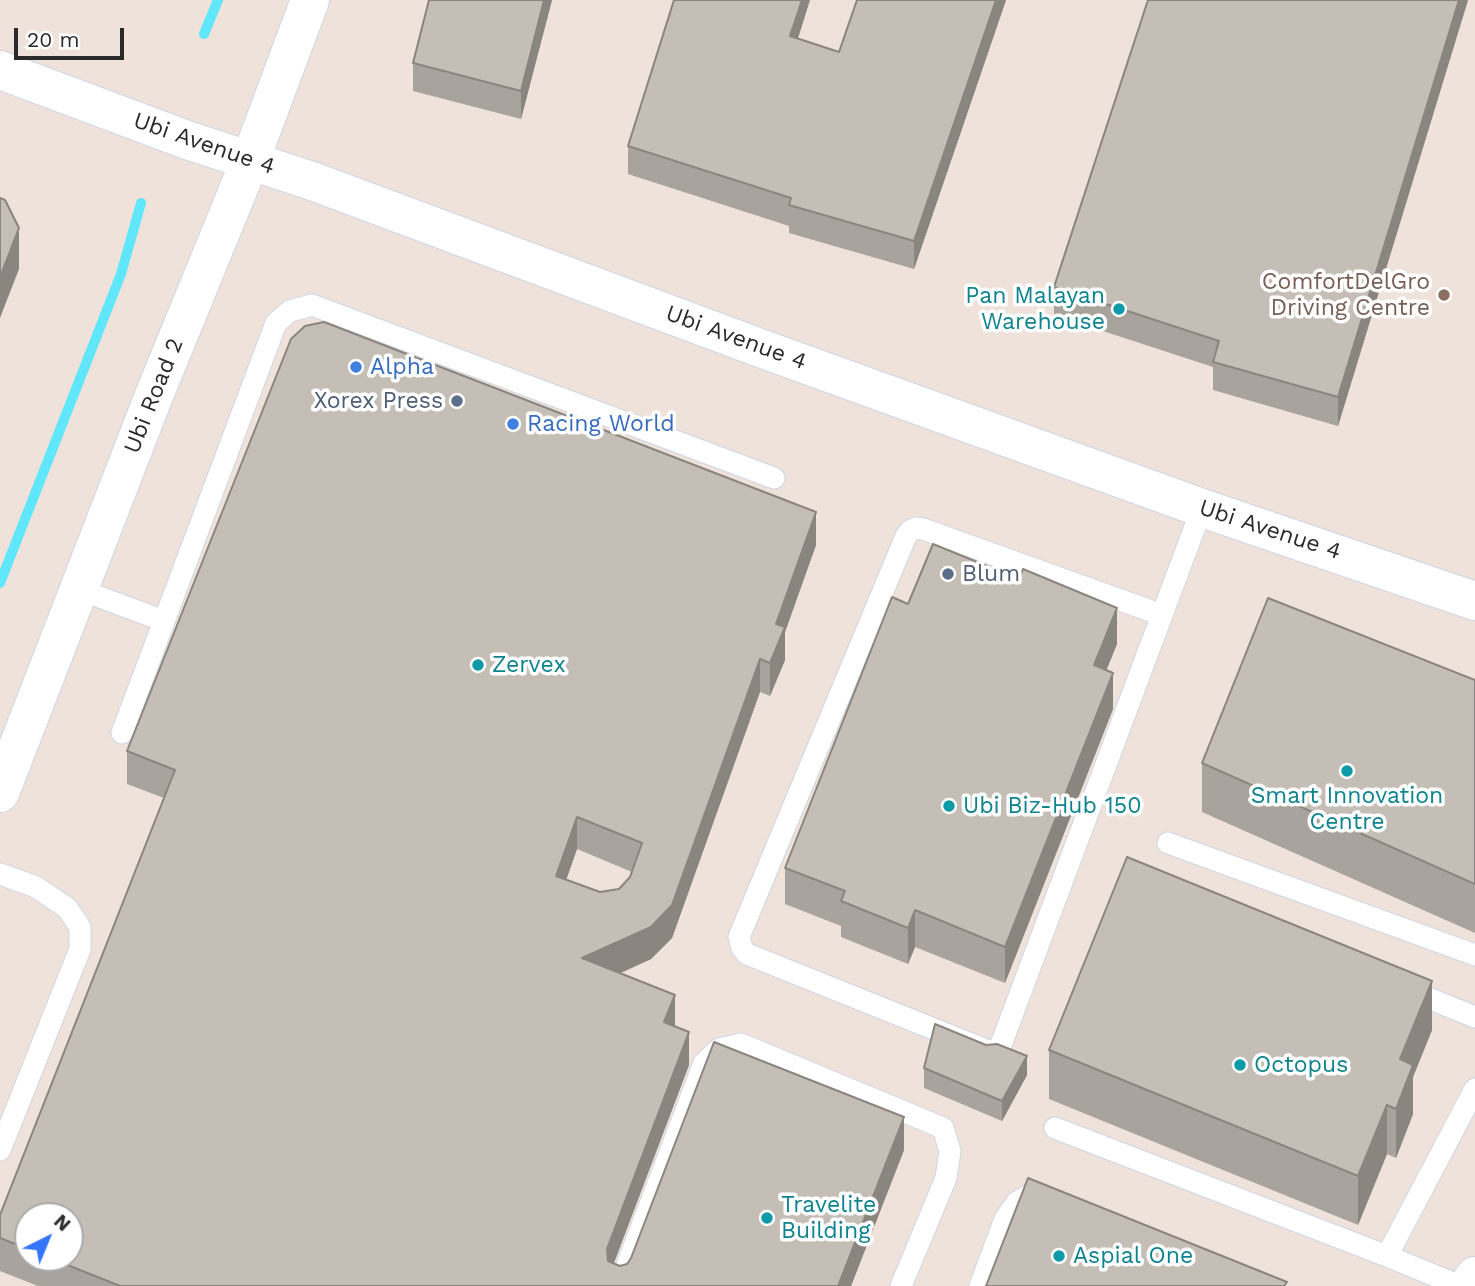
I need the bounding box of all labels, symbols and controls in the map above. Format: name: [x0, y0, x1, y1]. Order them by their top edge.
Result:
scale bar: [18, 14, 128, 58]
text: 20 m: [27, 27, 79, 52]
street label: Ubi Avenue 4: [130, 107, 278, 181]
place label: ComfortDelGro Driving Centre: [1262, 268, 1430, 322]
place label: Pan Malayan Warehouse: [965, 282, 1105, 336]
marker: ComfortDelGro Driving Centre: [1436, 287, 1452, 303]
street label: Ubi Avenue 4: [662, 300, 810, 376]
marker: Pan Malayan Warehouse: [1111, 301, 1127, 317]
street label: Ubi Road 2: [118, 334, 190, 458]
place label: Alpha: [370, 353, 434, 381]
marker: Alpha: [348, 359, 364, 375]
place label: Xorex Press: [314, 387, 443, 415]
marker: Xorex Press: [449, 393, 465, 409]
place label: Racing World: [527, 410, 675, 438]
marker: Racing World: [505, 416, 521, 432]
street label: Ubi Avenue 4: [1195, 494, 1345, 566]
place label: Blum: [962, 560, 1020, 588]
marker: Blum: [940, 566, 956, 582]
place label: Zervex: [492, 651, 566, 679]
marker: Zervex: [470, 657, 486, 673]
marker: Smart Innovation Centre: [1339, 763, 1355, 779]
place label: Smart Innovation Centre: [1251, 782, 1443, 836]
place label: Ubi Biz-Hub 150: [963, 792, 1141, 820]
marker: Ubi Biz-Hub 150: [941, 798, 957, 814]
place label: Octopus: [1254, 1051, 1348, 1079]
marker: Octopus: [1232, 1057, 1248, 1073]
place label: Travelite Building: [781, 1191, 876, 1245]
north arrow: [14, 1202, 84, 1272]
text: N: [49, 1210, 75, 1236]
marker: Travelite Building: [759, 1210, 775, 1226]
place label: Aspial One: [1073, 1242, 1193, 1270]
marker: Aspial One: [1051, 1248, 1067, 1264]

